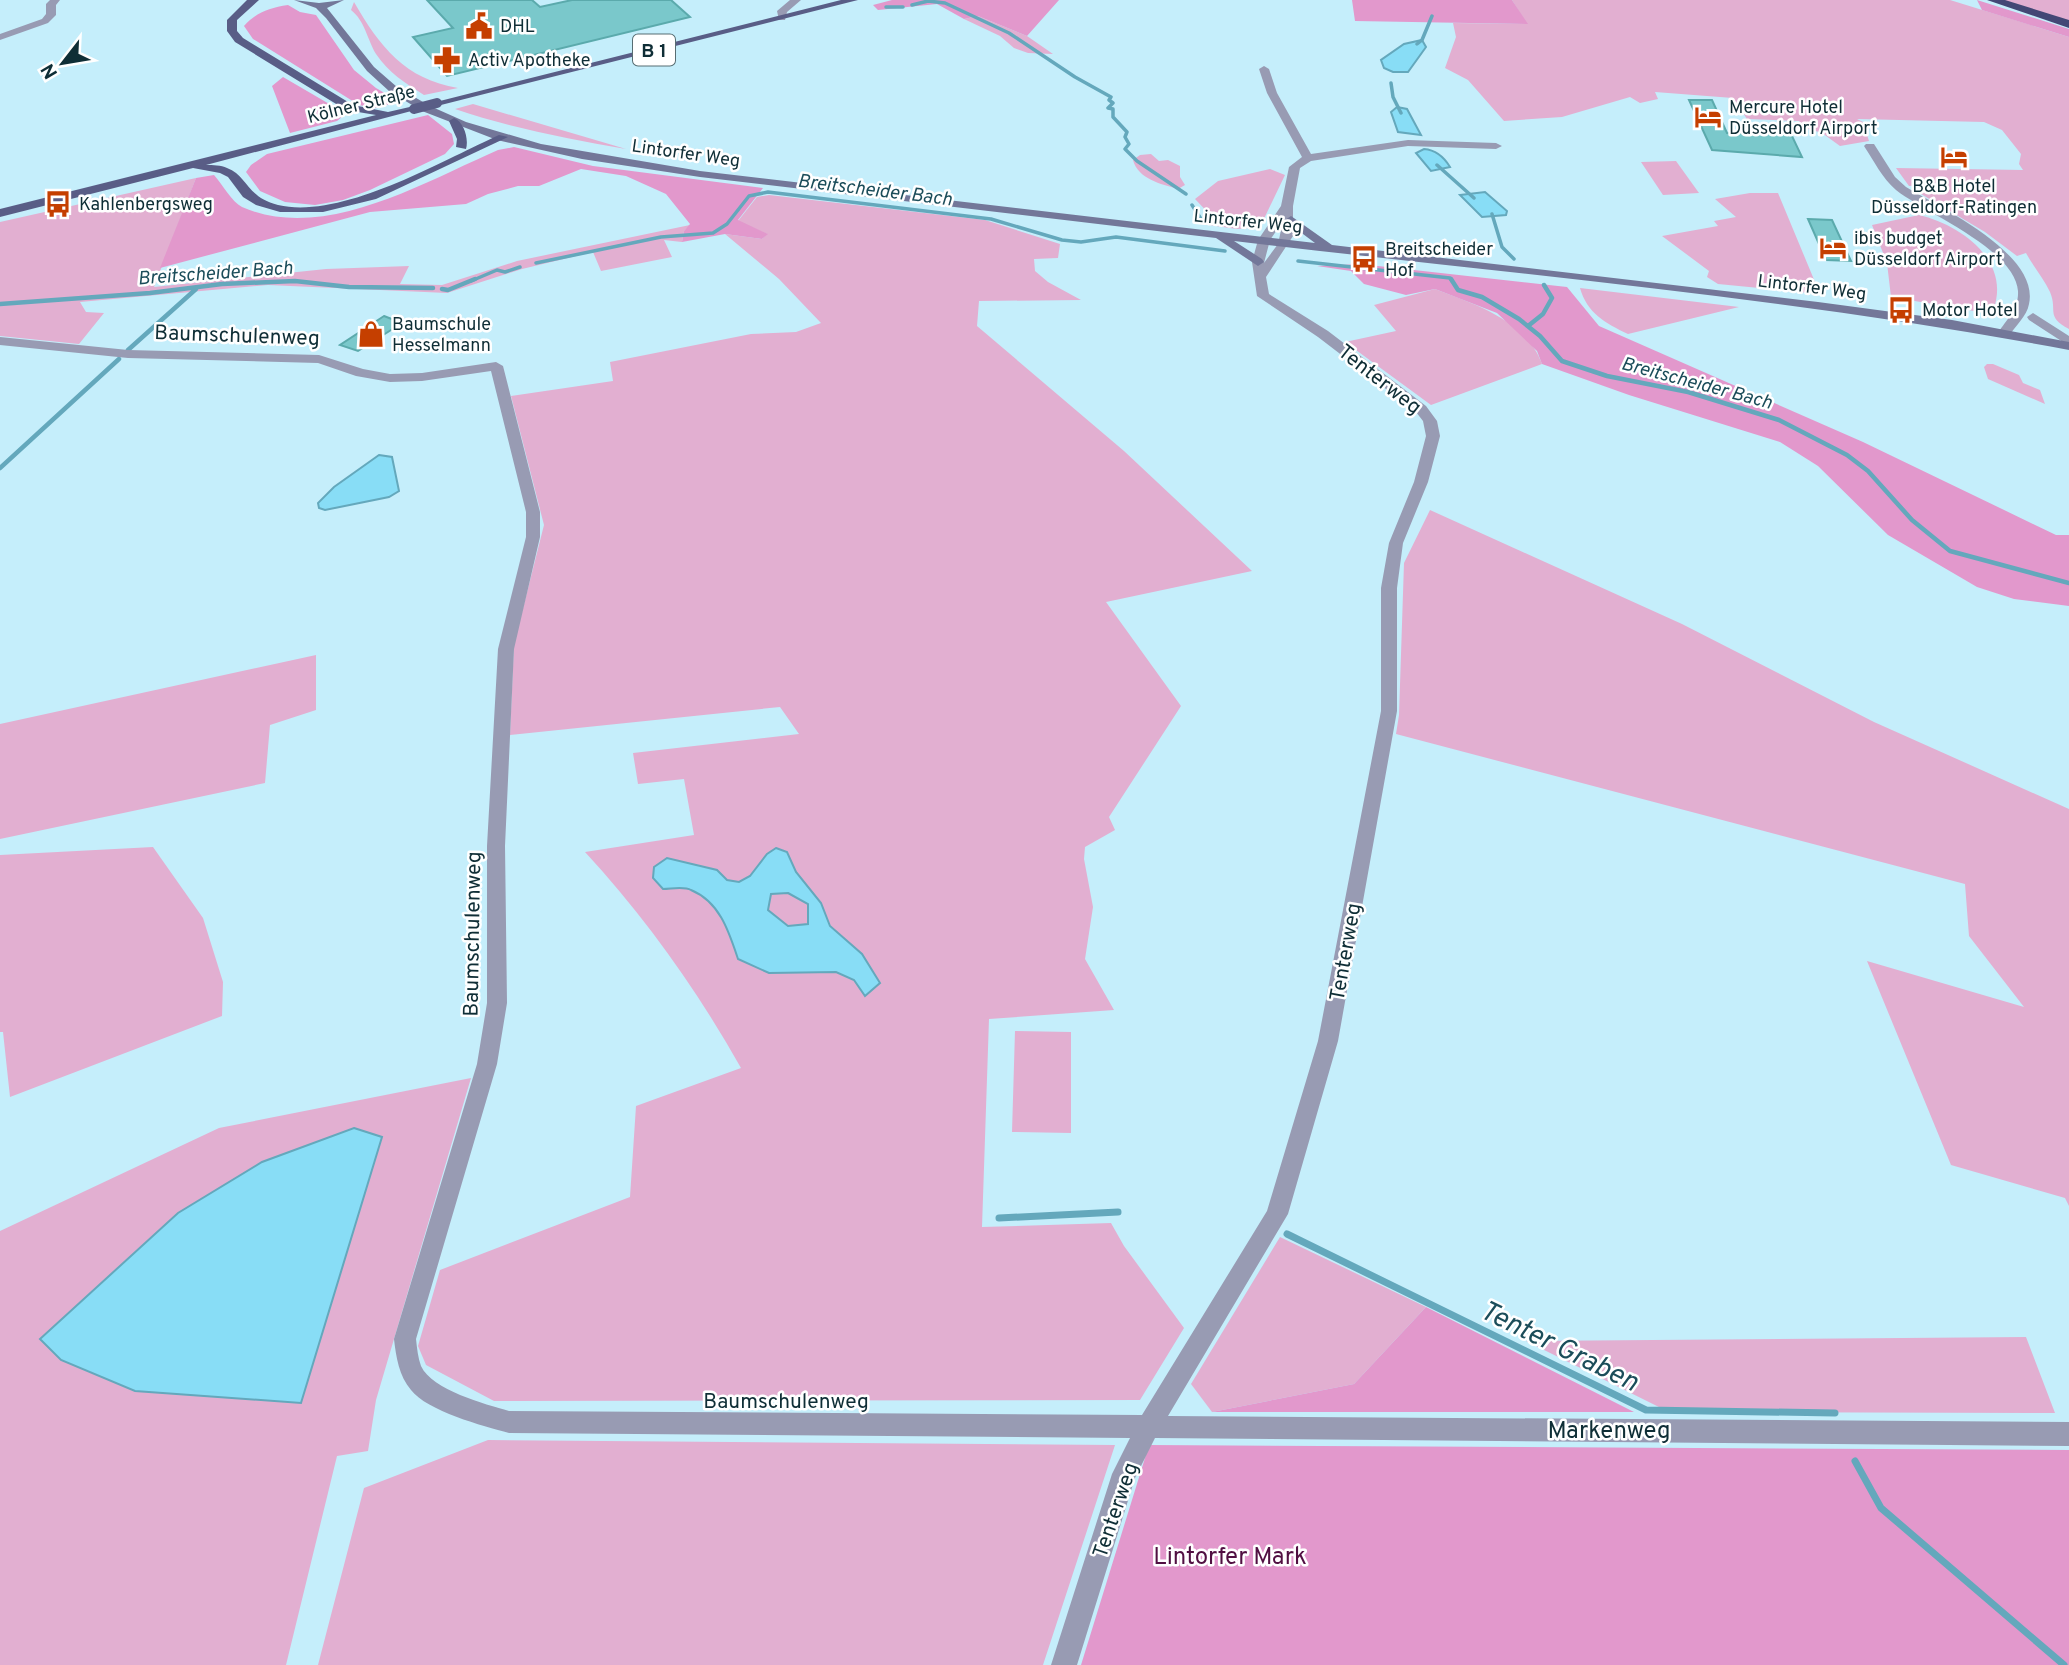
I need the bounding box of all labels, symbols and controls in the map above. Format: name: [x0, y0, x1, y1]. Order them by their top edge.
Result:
public building icon: DHL: [464, 11, 494, 41]
place label: DHL: [500, 16, 535, 39]
north arrow: [28, 28, 98, 98]
road number: B 1: [633, 34, 675, 66]
pharmacy icon: Activ Apotheke: [432, 45, 462, 75]
place label: Activ Apotheke: [468, 50, 590, 73]
text: N: [36, 59, 64, 83]
street label: Kölner Straße: [305, 81, 418, 130]
place label: Mercure Hotel Düsseldorf Airport: [1729, 97, 1877, 141]
hotel icon: Mercure Hotel Düsseldorf Airport: [1693, 102, 1723, 132]
street label: Lintorfer Weg: [630, 135, 742, 173]
hotel icon: B&B Hotel Düsseldorf-Ratingen: [1939, 142, 1969, 172]
water label: Breitscheider Bach: [796, 170, 954, 212]
place label: B&B Hotel Düsseldorf-Ratingen: [1871, 176, 2037, 220]
bus stop icon: Kahlenbergsweg: [43, 189, 73, 219]
place label: Kahlenbergsweg: [79, 194, 213, 217]
street label: Lintorfer Weg: [1192, 205, 1303, 240]
place label: ibis budget Düsseldorf Airport: [1854, 228, 2002, 272]
hotel icon: ibis budget Düsseldorf Airport: [1818, 233, 1848, 263]
place label: Breitscheider Hof: [1385, 239, 1493, 283]
bus stop icon: Breitscheider Hof: [1349, 244, 1379, 274]
water label: Breitscheider Bach: [137, 257, 294, 291]
street label: Lintorfer Weg: [1756, 270, 1868, 307]
bus stop icon: Motor Hotel: [1886, 295, 1916, 325]
place label: Motor Hotel: [1922, 300, 2018, 323]
place label: Baumschule Hesselmann: [392, 314, 491, 358]
shop icon: Baumschule Hesselmann: [356, 319, 386, 349]
street label: Baumschulenweg: [154, 320, 320, 353]
street label: Tenterweg: [1332, 339, 1426, 421]
water label: Breitscheider Bach: [1618, 352, 1775, 416]
street label: Baumschulenweg: [459, 851, 488, 1017]
street label: Tenterweg: [1325, 901, 1368, 1003]
water label: Tenter Graben: [1473, 1294, 1644, 1402]
street label: Baumschulenweg: [703, 1389, 869, 1416]
street label: Markenweg: [1548, 1417, 1670, 1447]
street label: Tenterweg: [1088, 1459, 1145, 1562]
park label: Lintorfer Mark: [1153, 1543, 1307, 1573]

